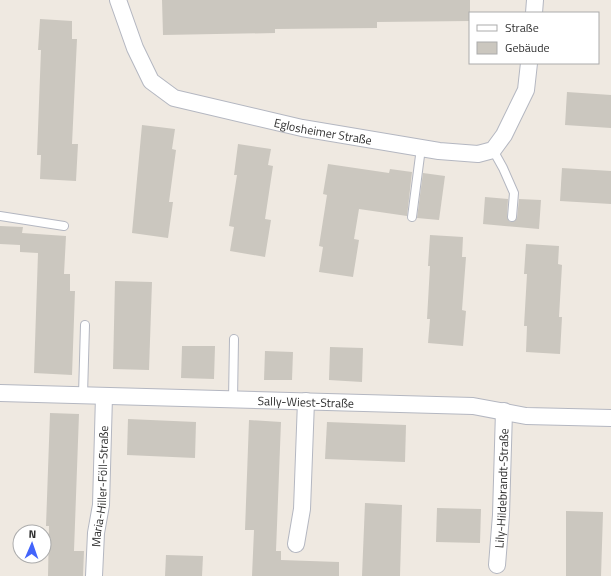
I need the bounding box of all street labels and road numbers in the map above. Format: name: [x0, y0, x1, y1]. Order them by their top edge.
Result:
street label: Eglosheimer Straße: [272, 112, 374, 149]
street label: Sally-Wiest-Straße: [257, 391, 354, 412]
street label: Maria-Hiller-Föll-Straße: [86, 425, 113, 548]
street label: Lily-Hildebrandt-Straße: [489, 428, 513, 549]

